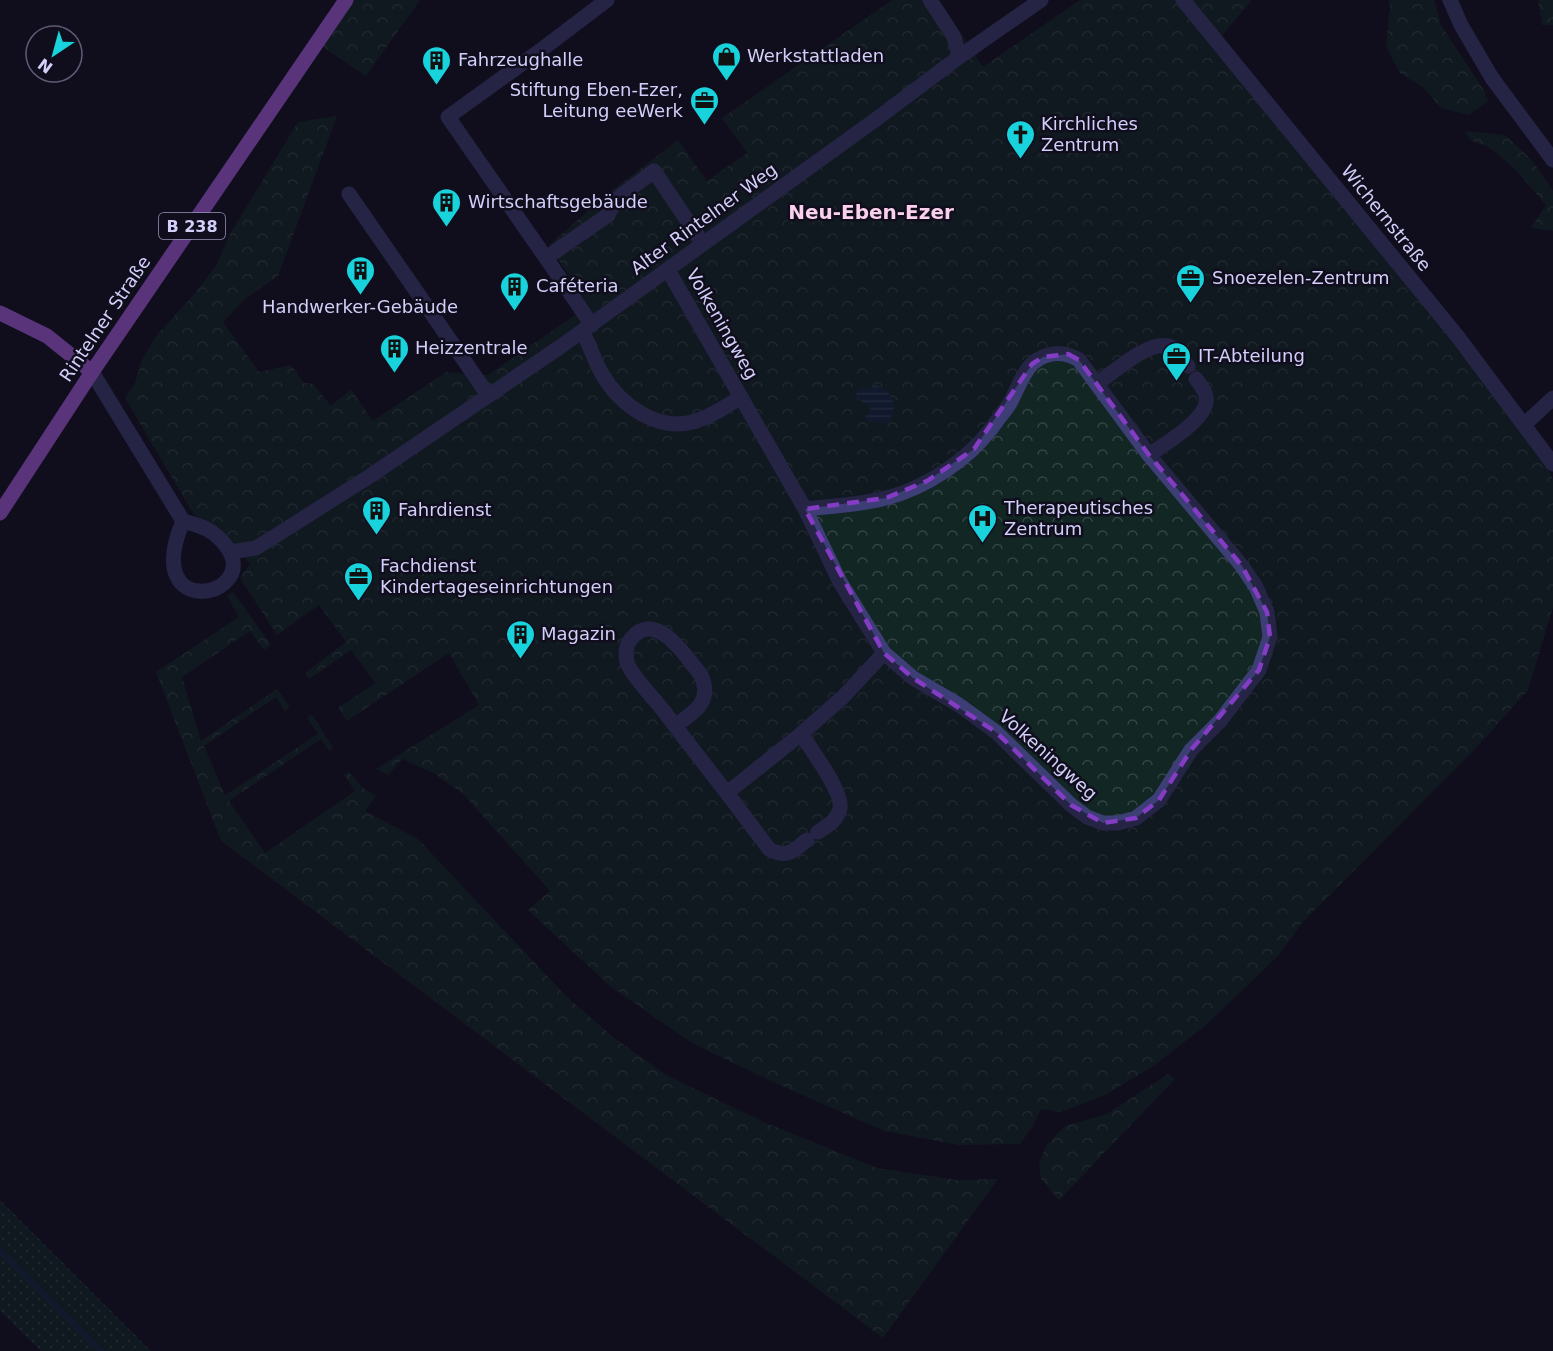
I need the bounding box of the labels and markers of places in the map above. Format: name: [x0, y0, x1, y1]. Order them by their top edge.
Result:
shop icon: Werkstattladen: [710, 40, 742, 82]
building icon: Fahrzeughalle: [421, 44, 453, 86]
place label: Werkstattladen: [747, 45, 884, 66]
place label: Fahrzeughalle: [458, 49, 583, 70]
place label: Stiftung Eben-Ezer, Leitung eeWerk: [510, 79, 684, 121]
office icon: Stiftung Eben-Ezer, Leitung eeWerk: [688, 84, 720, 126]
place label: Kirchliches Zentrum: [1041, 113, 1138, 155]
church icon: Kirchliches Zentrum: [1004, 118, 1036, 160]
building icon: Wirtschaftsgebäude: [431, 186, 463, 228]
place label: Wirtschaftsgebäude: [468, 191, 648, 212]
building icon: Handwerker-Gebäude: [344, 254, 376, 296]
office icon: Snoezelen-Zentrum: [1175, 262, 1207, 304]
place label: Snoezelen-Zentrum: [1212, 267, 1390, 288]
building icon: Caféteria: [499, 270, 531, 312]
place label: Caféteria: [536, 275, 619, 296]
place label: Handwerker-Gebäude: [262, 296, 458, 317]
building icon: Heizzentrale: [378, 332, 410, 374]
place label: Heizzentrale: [415, 337, 528, 358]
office icon: IT-Abteilung: [1161, 340, 1193, 382]
place label: IT-Abteilung: [1198, 345, 1305, 366]
building icon: Fahrdienst: [361, 494, 393, 536]
place label: Therapeutisches Zentrum: [1003, 497, 1153, 539]
place label: Fahrdienst: [398, 499, 492, 520]
hospital icon: Therapeutisches Zentrum: [967, 502, 999, 544]
place label: Fachdienst Kindertageseinrichtungen: [380, 555, 613, 597]
office icon: Fachdienst Kindertageseinrichtungen: [343, 560, 375, 602]
building icon: Magazin: [504, 618, 536, 660]
place label: Magazin: [541, 623, 616, 644]

